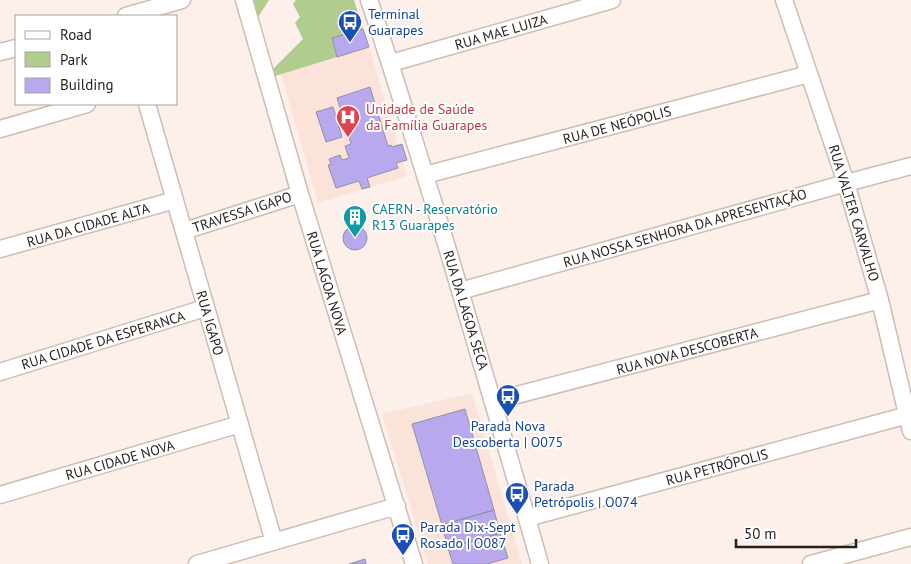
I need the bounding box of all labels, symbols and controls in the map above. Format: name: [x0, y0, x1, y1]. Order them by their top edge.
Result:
place label: Terminal Guarapes: [368, 5, 423, 39]
bus stop icon: Terminal Guarapes: [337, 9, 363, 43]
street label: RUA MAE LUIZA: [453, 10, 550, 54]
legend: [15, 15, 178, 105]
text: Road: [60, 25, 92, 44]
text: Park: [60, 50, 88, 69]
text: Building: [60, 75, 114, 94]
place label: Unidade de Saúde da Família Guarapes: [366, 100, 487, 134]
street label: RUA DE NEÓPOLIS: [561, 102, 673, 148]
hospital icon: Unidade de Saúde da Família Guarapes: [335, 104, 361, 138]
street label: RUA VALTER CARVALHO: [825, 142, 883, 284]
street label: RUA NOSSA SENHORA DA APRESENTAÇÃO: [561, 185, 809, 271]
street label: TRAVESSA IGAPO: [190, 188, 294, 236]
street label: RUA DA CIDADE ALTA: [25, 199, 152, 251]
place label: CAERN - Reservatório R13 Guarapes: [372, 200, 498, 234]
building icon: CAERN - Reservatório R13 Guarapes: [342, 204, 368, 238]
street label: RUA LAGOA NOVA: [303, 229, 352, 338]
street label: RUA DA LAGOA SECA: [439, 248, 493, 373]
street label: RUA IGAPO: [192, 288, 228, 358]
street label: RUA CIDADE DA ESPERANCA: [19, 306, 188, 373]
street label: RUA NOVA DESCOBERTA: [614, 323, 760, 379]
bus stop icon: Parada Nova Descoberta | O075: [495, 383, 521, 417]
place label: Parada Nova Descoberta | O075: [453, 417, 563, 451]
street label: RUA CIDADE NOVA: [63, 436, 177, 484]
street label: RUA PETRÓPOLIS: [664, 445, 770, 489]
place label: Parada Petrópolis | O074: [534, 477, 638, 511]
bus stop icon: Parada Petrópolis | O074: [504, 481, 530, 515]
scale bar: [736, 516, 856, 548]
place label: Parada Dix-Sept Rosado | O087: [420, 518, 516, 552]
bus stop icon: Parada Dix-Sept Rosado | O087: [390, 522, 416, 556]
text: 50 m: [744, 524, 777, 543]

